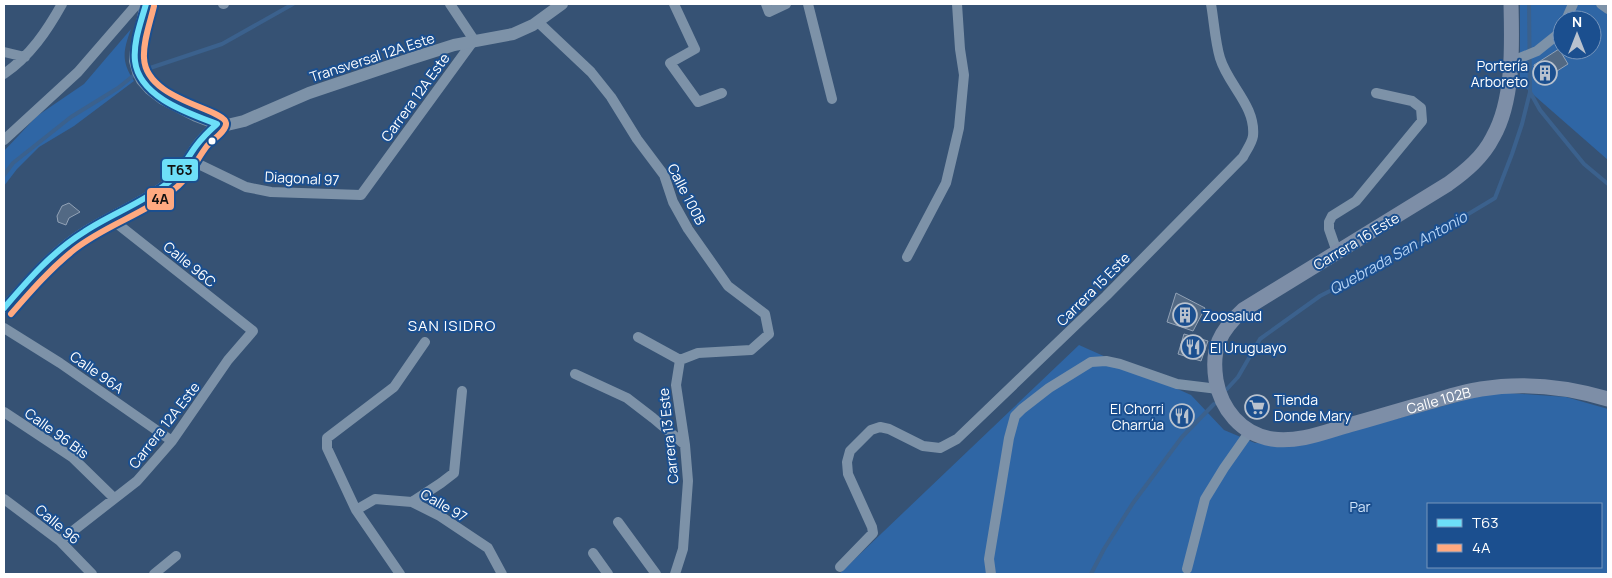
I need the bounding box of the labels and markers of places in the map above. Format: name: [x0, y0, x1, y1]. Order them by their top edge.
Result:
place label: Portería Arboreto: [1471, 56, 1528, 91]
building icon: Portería Arboreto: [1532, 60, 1558, 86]
unlabelled marker: [207, 136, 217, 146]
building icon: Zoosalud: [1172, 302, 1198, 328]
place label: Zoosalud: [1202, 306, 1262, 325]
restaurant icon: El Uruguayo: [1180, 334, 1206, 360]
place label: El Uruguayo: [1210, 338, 1287, 357]
place label: Tienda Donde Mary: [1274, 390, 1352, 425]
supermarket icon: Tienda Donde Mary: [1244, 394, 1270, 420]
place label: El Chorri Charrúa: [1110, 399, 1164, 434]
restaurant icon: El Chorri Charrúa: [1169, 403, 1195, 429]

